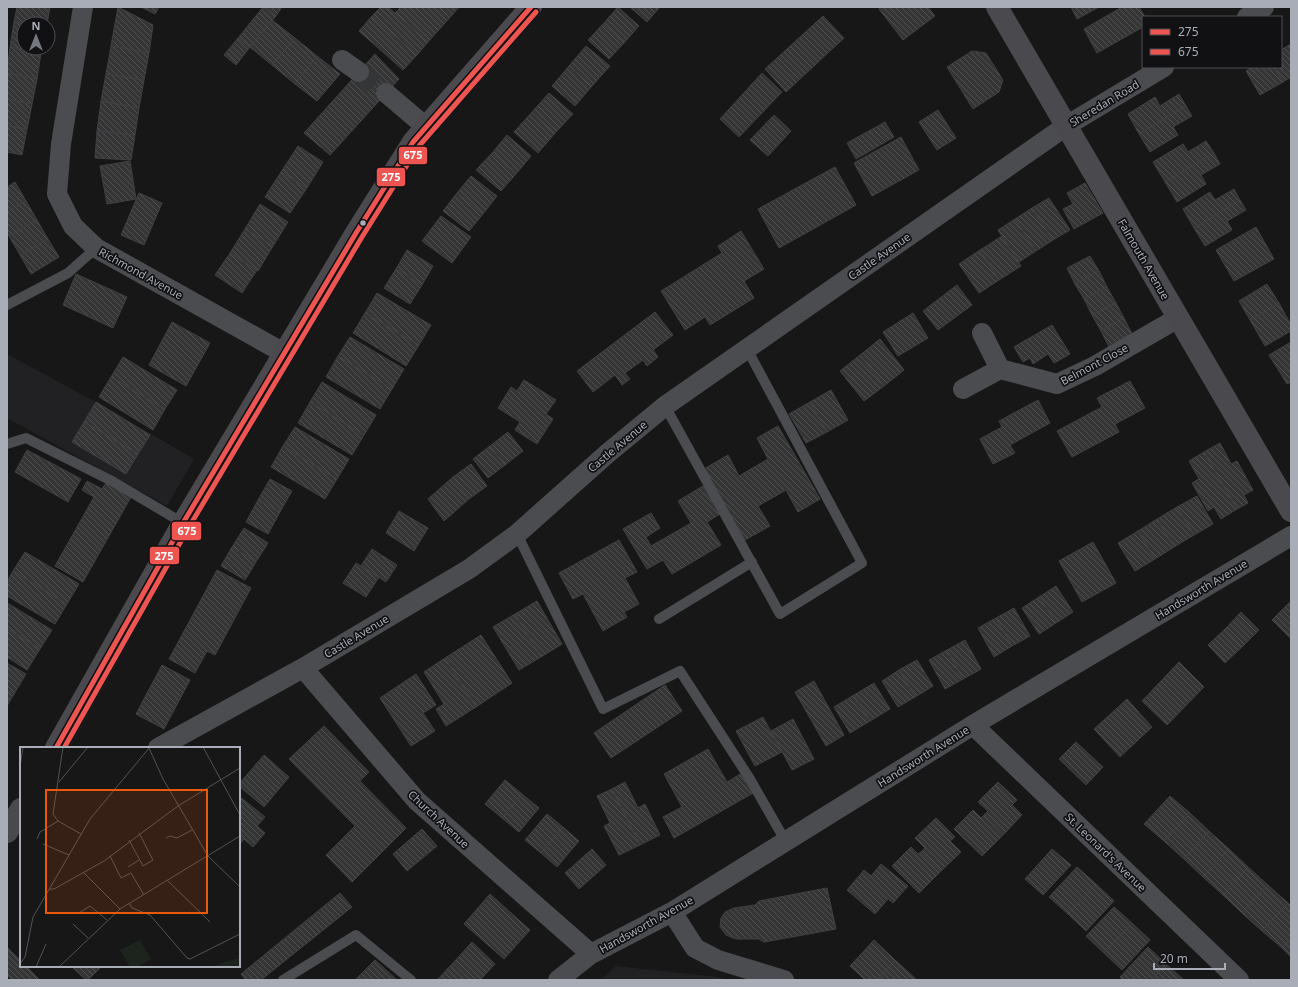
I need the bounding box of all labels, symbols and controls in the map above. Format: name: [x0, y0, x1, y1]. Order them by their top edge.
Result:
north arrow: [16, 16, 56, 56]
legend: [1142, 16, 1282, 68]
text: N: [32, 18, 40, 33]
text: 275: [1178, 23, 1199, 40]
text: 675: [1178, 43, 1199, 60]
street label: Sheredan Road: [1066, 76, 1142, 130]
line badge: 675: [398, 146, 428, 165]
text: 675: [404, 147, 422, 162]
line badge: 275: [376, 167, 406, 187]
text: 275: [382, 169, 400, 184]
street label: Falmouth Avenue: [1115, 216, 1173, 302]
unlabelled marker: [358, 218, 368, 228]
street label: Castle Avenue: [845, 229, 913, 283]
street label: Richmond Avenue: [96, 244, 186, 302]
street label: Belmont Close: [1058, 340, 1130, 388]
street label: Castle Avenue: [584, 417, 650, 475]
line badge: 675: [171, 521, 202, 541]
text: 675: [178, 523, 196, 538]
line badge: 275: [149, 546, 180, 565]
text: 275: [155, 548, 173, 563]
street label: Handsworth Avenue: [1152, 555, 1250, 623]
street label: Castle Avenue: [321, 611, 391, 661]
street label: Handsworth Avenue: [874, 722, 972, 790]
inset map: [20, 747, 240, 967]
street label: Church Avenue: [405, 787, 473, 851]
street label: St. Leonard's Avenue: [1062, 809, 1150, 895]
street label: Handsworth Avenue: [596, 892, 696, 956]
scale bar: [1154, 945, 1225, 971]
text: 20 m: [1160, 950, 1188, 967]

